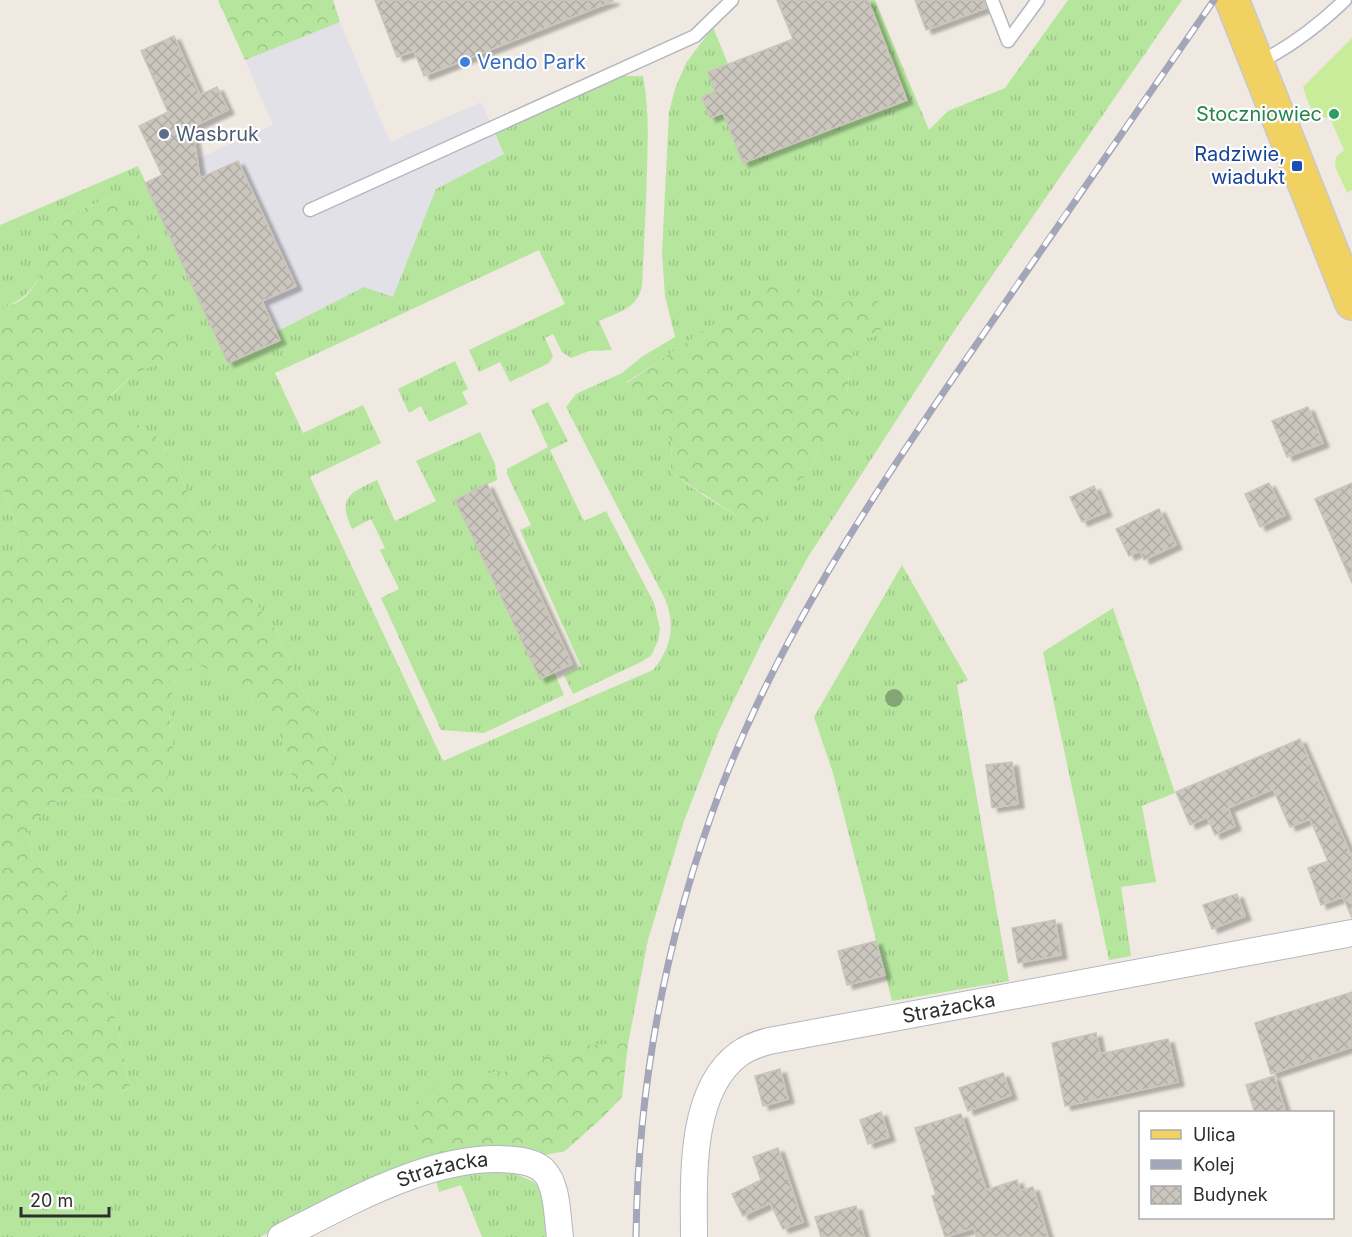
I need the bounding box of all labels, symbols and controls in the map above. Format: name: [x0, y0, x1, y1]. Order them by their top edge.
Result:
place label: Vendo Park: [477, 50, 586, 74]
marker: Vendo Park: [458, 55, 472, 69]
place label: Stoczniowiec: [1196, 102, 1322, 126]
marker: Stoczniowiec: [1327, 107, 1341, 121]
place label: Wasbruk: [176, 122, 259, 146]
marker: Wasbruk: [157, 127, 171, 141]
place label: Radziwie, wiadukt: [1194, 142, 1285, 189]
marker: Radziwie, wiadukt: [1290, 159, 1304, 173]
street label: Strażacka: [900, 987, 997, 1028]
legend: [1139, 1111, 1334, 1219]
text: Ulica: [1193, 1124, 1236, 1145]
street label: Strażacka: [393, 1147, 489, 1192]
text: Kolej: [1193, 1154, 1234, 1175]
scale bar: [21, 1180, 110, 1218]
text: Budynek: [1193, 1184, 1268, 1205]
text: 20 m: [30, 1190, 73, 1211]

